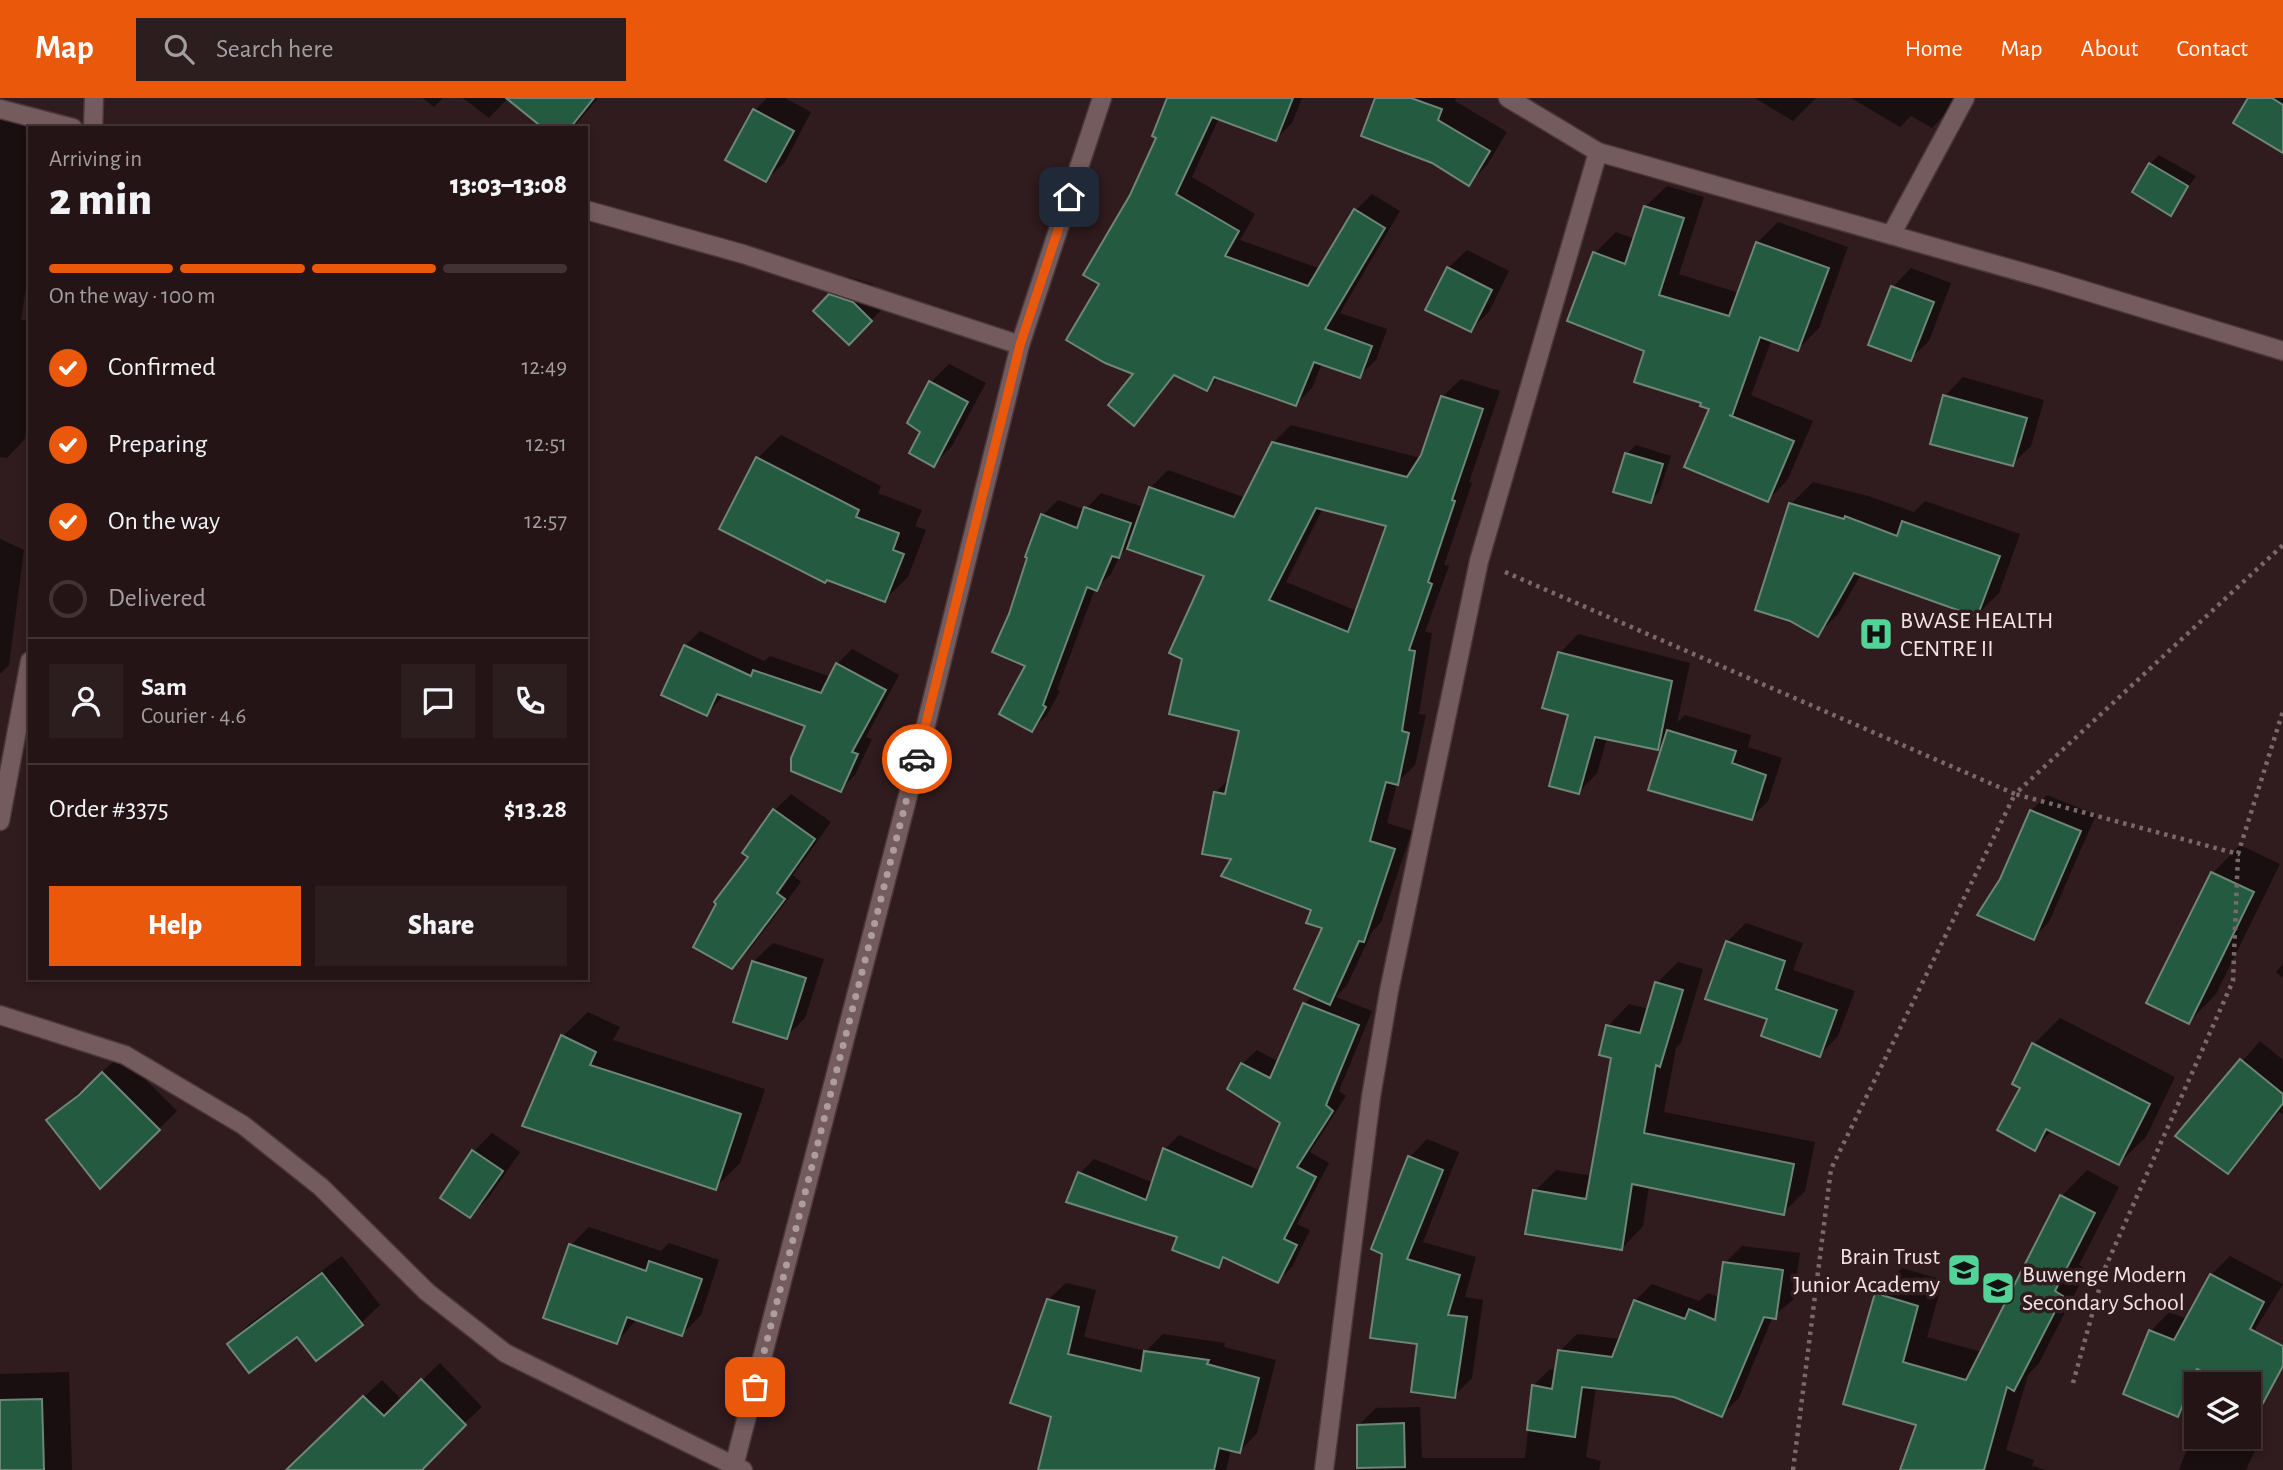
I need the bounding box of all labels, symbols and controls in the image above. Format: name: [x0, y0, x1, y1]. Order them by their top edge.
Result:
search box: [136, 18, 626, 81]
icon: search: [160, 30, 198, 68]
text: Map: [35, 32, 94, 65]
text: Search here: [216, 36, 334, 62]
text: Home: [1905, 37, 1963, 61]
text: Map: [2001, 37, 2043, 61]
text: About: [2081, 37, 2138, 61]
text: Contact: [2176, 37, 2248, 61]
text: Arriving in: [49, 148, 142, 171]
pin: [1039, 167, 1099, 227]
text: 13:03–13:08: [450, 172, 567, 198]
text: 2 min: [49, 177, 152, 223]
icon: home: [1050, 178, 1088, 216]
text: On the way · 100 m: [49, 285, 216, 308]
icon: check: [49, 349, 87, 387]
text: Confirmed: [108, 354, 216, 380]
text: 12:49: [521, 356, 567, 379]
icon: check: [49, 426, 87, 464]
text: Preparing: [108, 431, 207, 457]
text: 12:51: [526, 433, 567, 456]
icon: check: [49, 503, 87, 541]
text: On the way: [108, 508, 220, 534]
text: 12:57: [524, 510, 567, 533]
text: Delivered: [108, 585, 206, 611]
place label: BWASE HEALTH CENTRE II: [1900, 609, 2053, 661]
hospital icon: BWASE HEALTH CENTRE II: [1857, 615, 1895, 653]
button: person: [49, 664, 123, 738]
button: chat: [401, 664, 475, 738]
button: phone: [493, 664, 567, 738]
text: Sam: [141, 674, 187, 700]
text: Courier · 4.6: [141, 705, 246, 728]
courier: [882, 724, 952, 794]
icon: car: [898, 740, 936, 778]
text: Order #3375: [49, 796, 169, 822]
text: $13.28: [504, 796, 567, 822]
button: Help: [49, 886, 301, 966]
button: Share: [315, 886, 567, 966]
place label: Brain Trust Junior Academy: [1793, 1245, 1940, 1297]
school or university icon: Brain Trust Junior Academy: [1945, 1251, 1983, 1289]
place label: Buwenge Modern Secondary School: [2022, 1263, 2187, 1315]
school or university icon: Buwenge Modern Secondary School: [1979, 1269, 2017, 1307]
pin: [725, 1357, 785, 1417]
icon: bag: [736, 1368, 774, 1406]
map controls: [2184, 1372, 2261, 1449]
button: layers: [2184, 1372, 2261, 1449]

